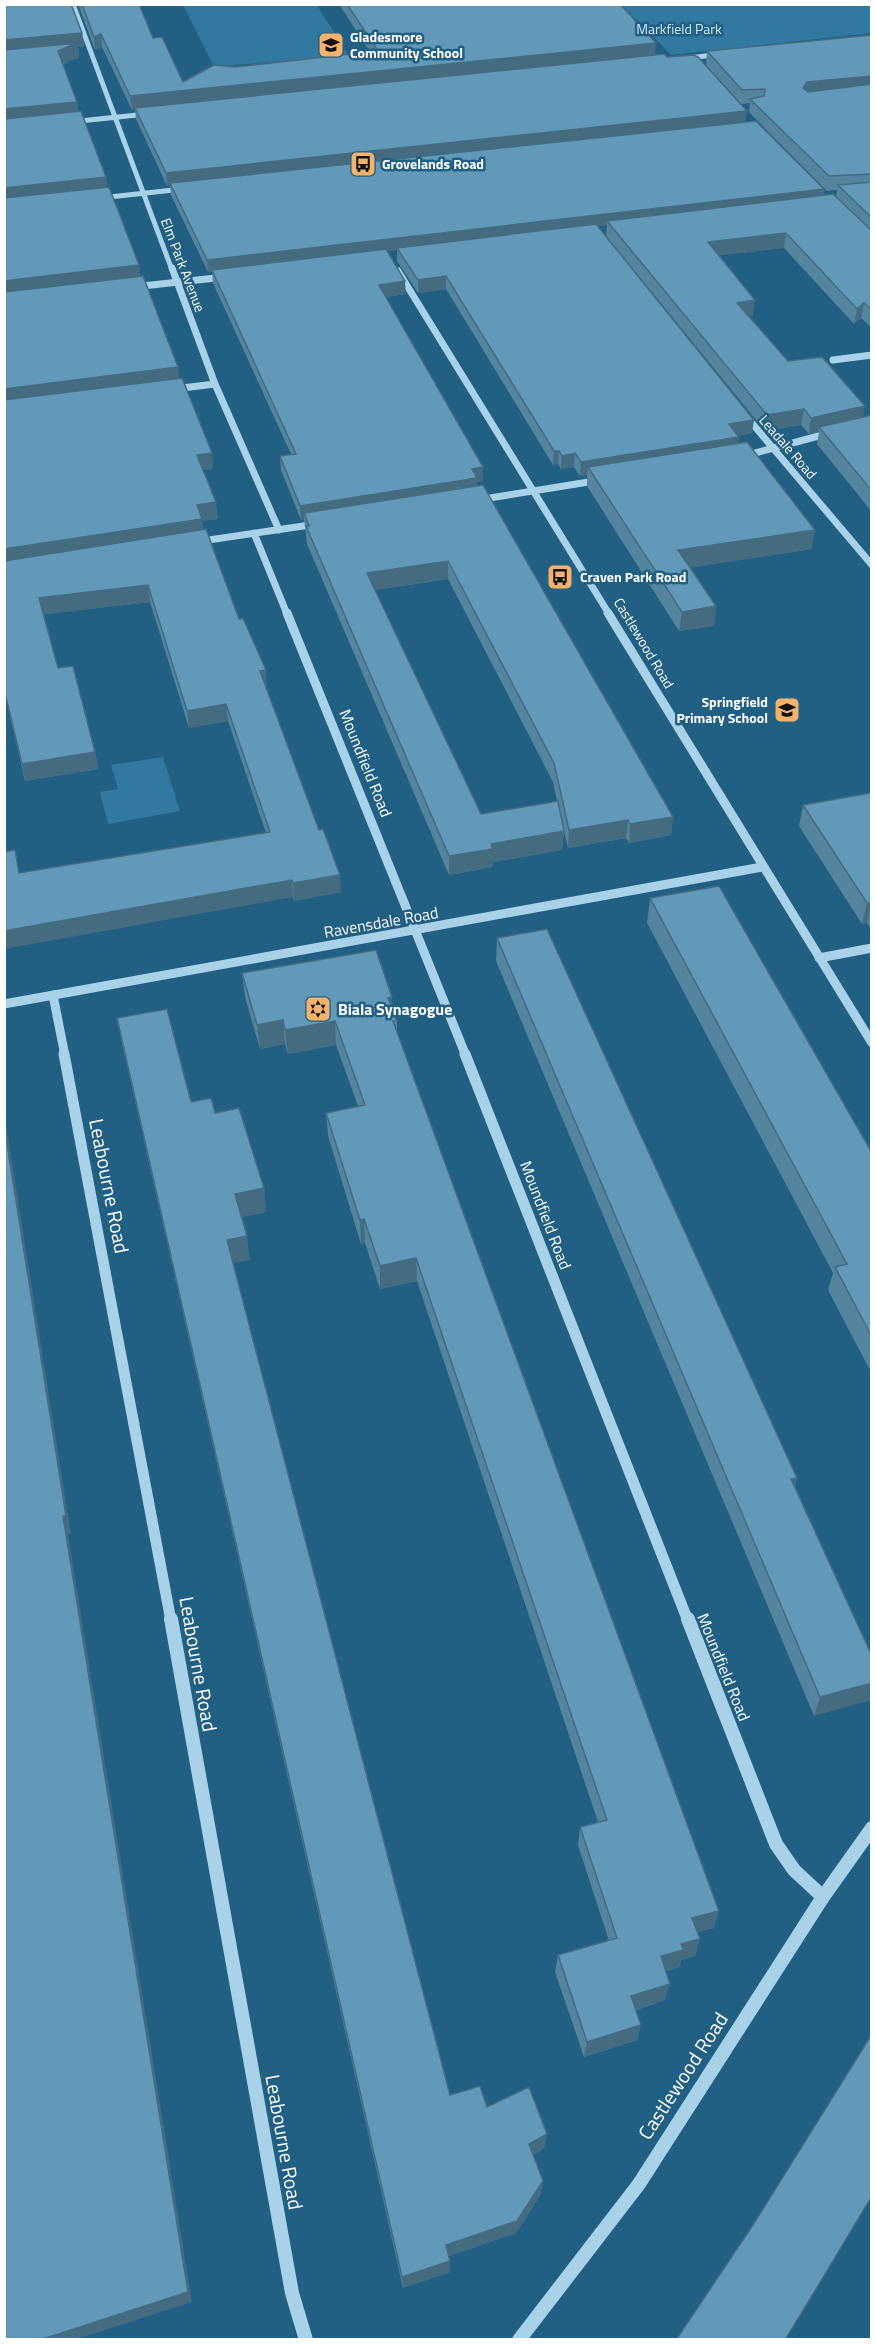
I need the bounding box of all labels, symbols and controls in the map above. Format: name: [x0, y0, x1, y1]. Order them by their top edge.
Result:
park label: Markfield Park: [636, 18, 722, 39]
place label: Gladesmore Community School: [350, 26, 463, 63]
school or university icon: Gladesmore Community School: [316, 30, 346, 60]
bus stop icon: Grovelands Road: [348, 149, 378, 179]
place label: Grovelands Road: [382, 153, 484, 174]
street label: Elm Park Avenue: [156, 215, 211, 315]
street label: Leadale Road: [755, 410, 822, 483]
bus stop icon: Craven Park Road: [545, 562, 575, 592]
place label: Craven Park Road: [580, 566, 686, 587]
street label: Castlewood Road: [609, 593, 680, 692]
place label: Springfield Primary School: [676, 691, 768, 728]
school or university icon: Springfield Primary School: [772, 695, 802, 725]
street label: Moundfield Road: [333, 705, 399, 821]
street label: Ravensdale Road: [322, 900, 440, 944]
synagogue icon: Biala Synagogue: [303, 994, 333, 1024]
place label: Biala Synagogue: [338, 997, 452, 1021]
street label: Leabourne Road: [81, 1116, 138, 1256]
street label: Moundfield Road: [514, 1157, 578, 1273]
street label: Leabourne Road: [171, 1594, 226, 1734]
street label: Moundfield Road: [691, 1609, 757, 1725]
street label: Castlewood Road: [630, 2006, 735, 2146]
street label: Leabourne Road: [257, 2072, 312, 2212]

